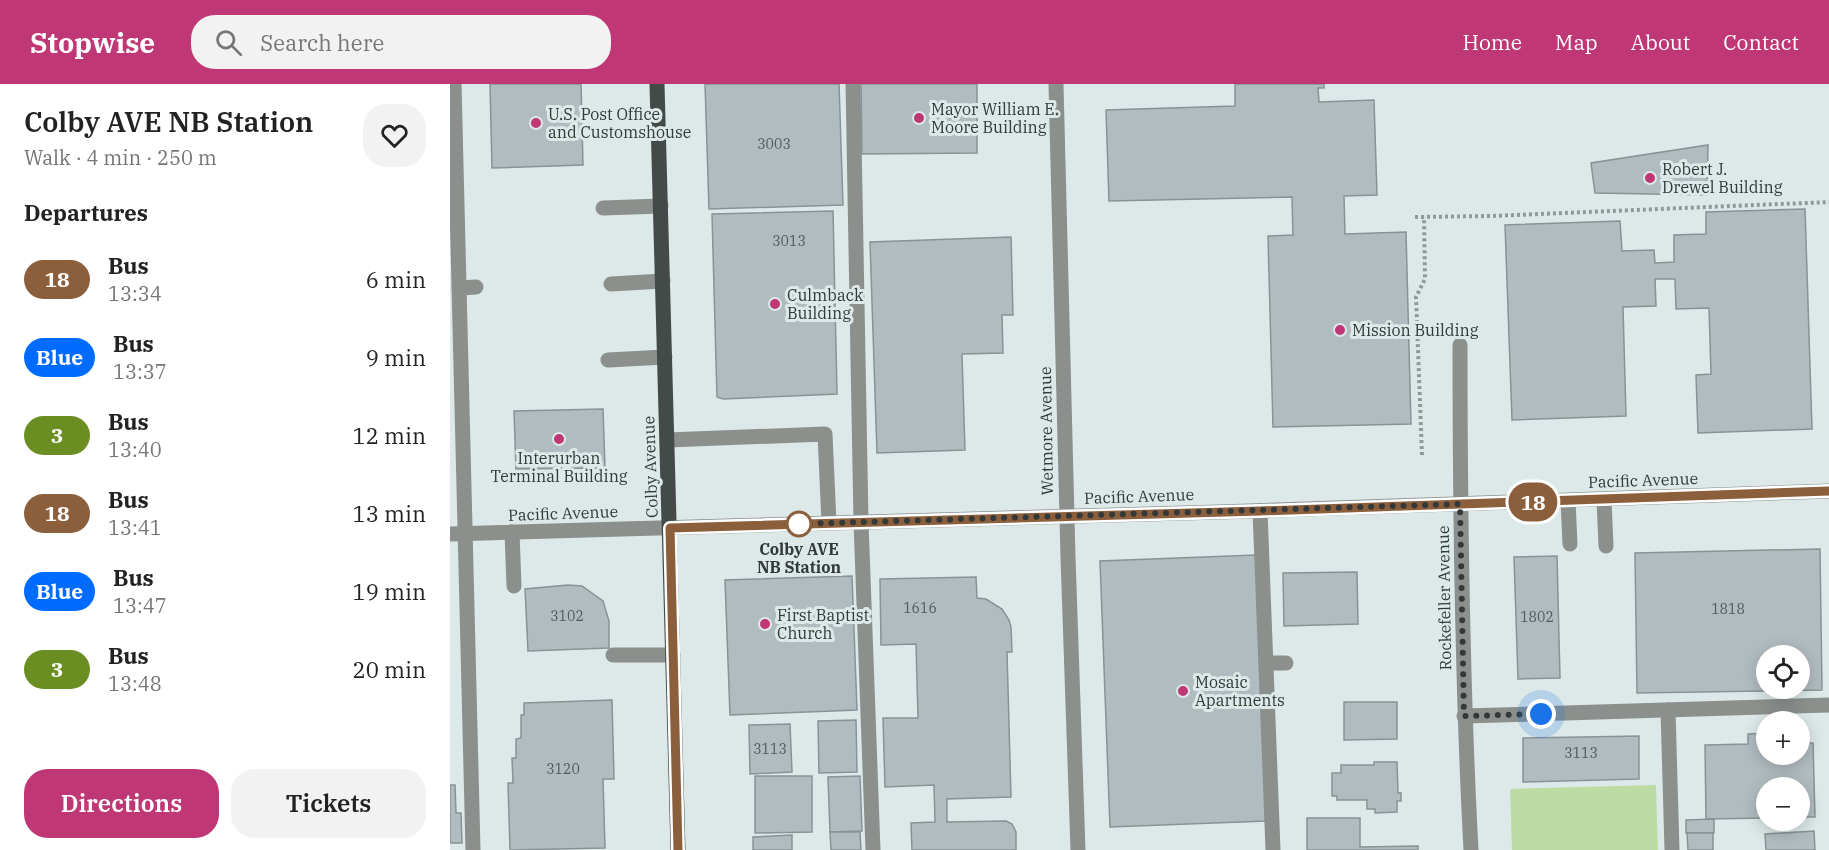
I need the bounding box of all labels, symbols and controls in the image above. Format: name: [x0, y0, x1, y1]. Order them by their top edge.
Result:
search box: [191, 15, 611, 69]
text: Stopwise: [30, 24, 155, 61]
icon: search: [212, 26, 245, 59]
text: Search here: [260, 28, 384, 57]
text: Home: [1462, 28, 1522, 56]
text: Map: [1555, 28, 1598, 56]
text: About: [1631, 28, 1690, 56]
text: Contact: [1723, 28, 1799, 56]
place label: Mayor William E. Moore Building: [931, 99, 1059, 137]
text: Colby AVE NB Station: [24, 103, 313, 140]
button: heart: [363, 104, 426, 167]
place label: U.S. Post Office and Customshouse: [548, 104, 691, 142]
marker: Mayor William E. Moore Building: [912, 111, 926, 125]
marker: U.S. Post Office and Customshouse: [529, 116, 543, 130]
house number: 3003: [757, 135, 791, 153]
text: Walk · 4 min · 250 m: [24, 144, 217, 171]
place label: Robert J. Drewel Building: [1662, 159, 1783, 197]
marker: Robert J. Drewel Building: [1643, 171, 1657, 185]
text: Departures: [24, 198, 148, 227]
house number: 3013: [772, 232, 806, 250]
text: Bus: [108, 251, 149, 280]
text: 18: [44, 265, 70, 293]
text: 6 min: [366, 265, 426, 294]
text: 13:34: [108, 280, 162, 307]
place label: Culmback Building: [787, 285, 864, 323]
marker: Culmback Building: [768, 297, 782, 311]
place label: Mission Building: [1352, 320, 1479, 340]
marker: Mission Building: [1333, 323, 1347, 337]
text: Bus: [113, 329, 154, 358]
text: Blue: [36, 343, 83, 371]
text: 9 min: [366, 343, 426, 372]
text: 13:37: [113, 358, 167, 385]
street label: Wetmore Avenue: [1035, 366, 1057, 496]
text: Bus: [108, 407, 149, 436]
street label: Colby Avenue: [638, 416, 662, 518]
text: 3: [51, 421, 63, 449]
text: 12 min: [353, 421, 426, 450]
marker: Interurban Terminal Building: [552, 432, 566, 446]
text: 13:40: [108, 436, 162, 463]
place label: Interurban Terminal Building: [490, 448, 628, 486]
street label: Pacific Avenue: [1588, 468, 1698, 492]
line badge: 18: [1506, 482, 1560, 522]
street label: Pacific Avenue: [1084, 484, 1194, 508]
text: Bus: [108, 485, 149, 514]
text: 18: [1520, 488, 1546, 516]
text: 18: [44, 499, 70, 527]
text: 13 min: [353, 499, 426, 528]
street label: Pacific Avenue: [508, 501, 618, 525]
marker: Colby AVE NB Station: [786, 511, 812, 537]
text: 13:41: [108, 514, 162, 541]
street label: Rockefeller Avenue: [1433, 525, 1455, 671]
place label: Colby AVE NB Station: [757, 539, 841, 577]
text: Bus: [113, 563, 154, 592]
text: Blue: [36, 577, 83, 605]
text: 19 min: [353, 577, 426, 606]
text: 13:47: [113, 592, 167, 619]
house number: 1616: [903, 599, 937, 617]
house number: 1818: [1711, 600, 1745, 618]
place label: First Baptist Church: [777, 605, 869, 643]
house number: 3102: [550, 607, 584, 625]
house number: 1802: [1520, 608, 1554, 626]
marker: First Baptist Church: [758, 617, 772, 631]
text: Bus: [108, 641, 149, 670]
map controls: [1756, 645, 1810, 831]
button: locate: [1756, 645, 1810, 699]
text: 3: [51, 655, 63, 683]
text: 20 min: [353, 655, 426, 684]
text: 13:48: [108, 670, 162, 697]
place label: Mosaic Apartments: [1195, 672, 1285, 710]
marker: Mosaic Apartments: [1176, 684, 1190, 698]
your location: [1526, 699, 1556, 729]
button: +: [1756, 711, 1810, 765]
house number: 3113: [753, 740, 787, 758]
house number: 3113: [1564, 744, 1598, 762]
house number: 3120: [546, 760, 580, 778]
button: Directions: [24, 769, 219, 838]
button: Tickets: [231, 769, 426, 838]
button: −: [1756, 777, 1810, 831]

